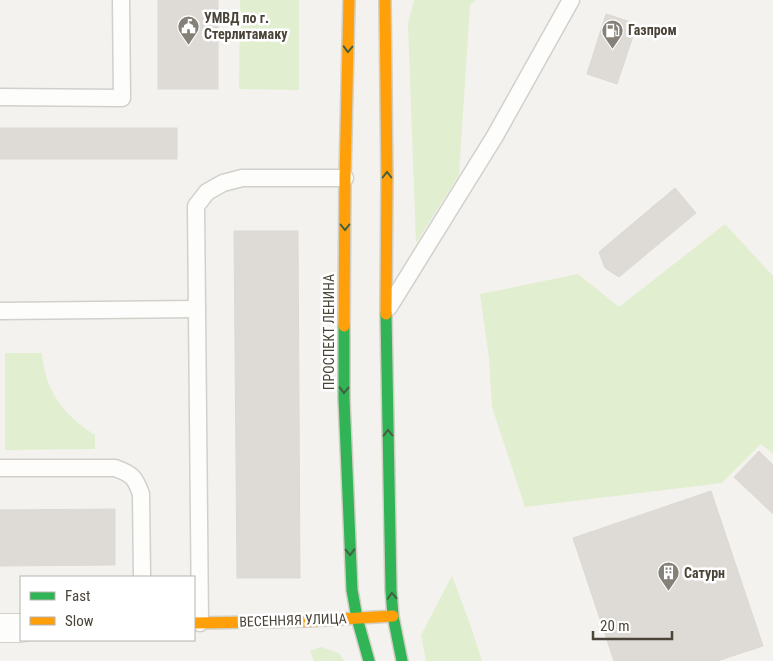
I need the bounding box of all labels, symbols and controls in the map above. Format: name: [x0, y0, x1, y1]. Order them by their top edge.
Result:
place label: УМВД по г. Стерлитамаку: [204, 10, 288, 42]
public building icon: УМВД по г. Стерлитамаку: [176, 14, 200, 45]
fuel station icon: Газпром: [600, 18, 624, 49]
place label: Газпром: [628, 22, 677, 38]
one-way arrow: [343, 45, 354, 53]
one-way arrow: [382, 171, 392, 178]
one-way arrow: [340, 224, 350, 231]
street label: ПРОСПЕКТ ЛЕНИНА: [321, 274, 337, 390]
one-way arrow: [339, 386, 349, 394]
one-way arrow: [383, 429, 394, 437]
one-way arrow: [345, 548, 356, 556]
building icon: Сатурн: [656, 561, 680, 592]
place label: Сатурн: [684, 565, 725, 581]
legend: [20, 576, 195, 641]
text: Fast: [65, 587, 90, 605]
one-way arrow: [386, 591, 397, 599]
scale bar: [593, 608, 672, 640]
street label: ВЕСЕННЯЯ УЛИЦА: [239, 610, 347, 630]
text: Slow: [65, 612, 94, 630]
text: 20 m: [600, 617, 630, 635]

